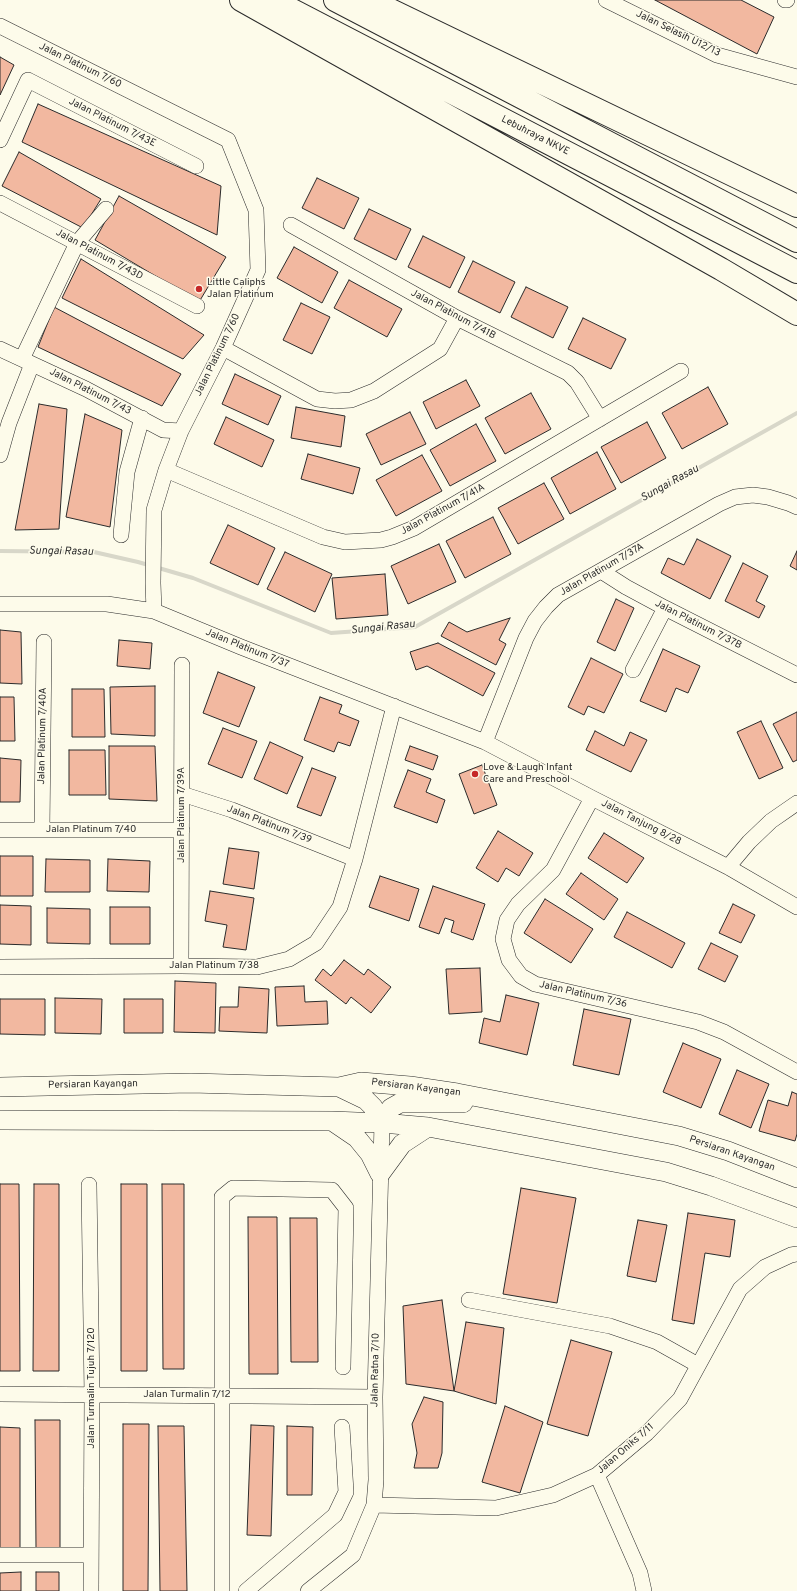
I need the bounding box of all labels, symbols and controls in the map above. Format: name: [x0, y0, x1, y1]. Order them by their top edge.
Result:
street label: Jalan Selasih U12/13: [634, 8, 722, 60]
street label: Jalan Platinum 7/60: [37, 41, 123, 91]
street label: Jalan Platinum 7/43E: [66, 96, 158, 150]
street label: Lebuhraya NKVE: [499, 114, 571, 158]
street label: Jalan Platinum 7/43D: [53, 227, 145, 283]
place label: Little Caliphs Jalan Platinum: [207, 277, 274, 300]
marker: Little Caliphs Jalan Platinum: [194, 284, 204, 294]
street label: Jalan Platinum 7/41B: [408, 288, 498, 342]
street label: Jalan Platinum 7/60: [193, 312, 243, 398]
street label: Jalan Platinum 7/43: [47, 366, 133, 418]
water label: Sungai Rasau: [639, 463, 701, 505]
street label: Jalan Platinum 7/41A: [399, 482, 487, 538]
street label: Jalan Platinum 7/37A: [558, 541, 646, 599]
water label: Sungai Rasau: [29, 545, 93, 559]
street label: Jalan Platinum 7/37B: [653, 598, 743, 652]
water label: Sungai Rasau: [350, 618, 416, 638]
street label: Jalan Platinum 7/37: [203, 627, 291, 671]
street label: Jalan Platinum 7/40A: [36, 687, 50, 785]
place label: Love & Laugh Infant Care and Preschool: [483, 762, 572, 786]
street label: Jalan Platinum 7/39A: [176, 767, 188, 863]
marker: Love & Laugh Infant Care and Preschool: [470, 769, 480, 779]
street label: Jalan Tanjung 8/28: [599, 798, 683, 848]
street label: Jalan Platinum 7/39: [225, 803, 313, 847]
street label: Jalan Platinum 7/40: [46, 824, 136, 836]
street label: Jalan Platinum 7/38: [169, 960, 259, 972]
street label: Jalan Platinum 7/36: [538, 979, 628, 1011]
street label: Persiaran Kayangan: [371, 1077, 461, 1099]
street label: Persiaran Kayangan: [48, 1078, 138, 1092]
street label: Persiaran Kayangan: [688, 1134, 776, 1174]
street label: Jalan Turmalin Tujuh 7/120: [86, 1327, 98, 1449]
street label: Jalan Ratna 7/10: [369, 1333, 383, 1407]
street label: Jalan Turmalin 7/12: [143, 1389, 231, 1401]
street label: Jalan Oniks 7/11: [595, 1421, 657, 1477]

